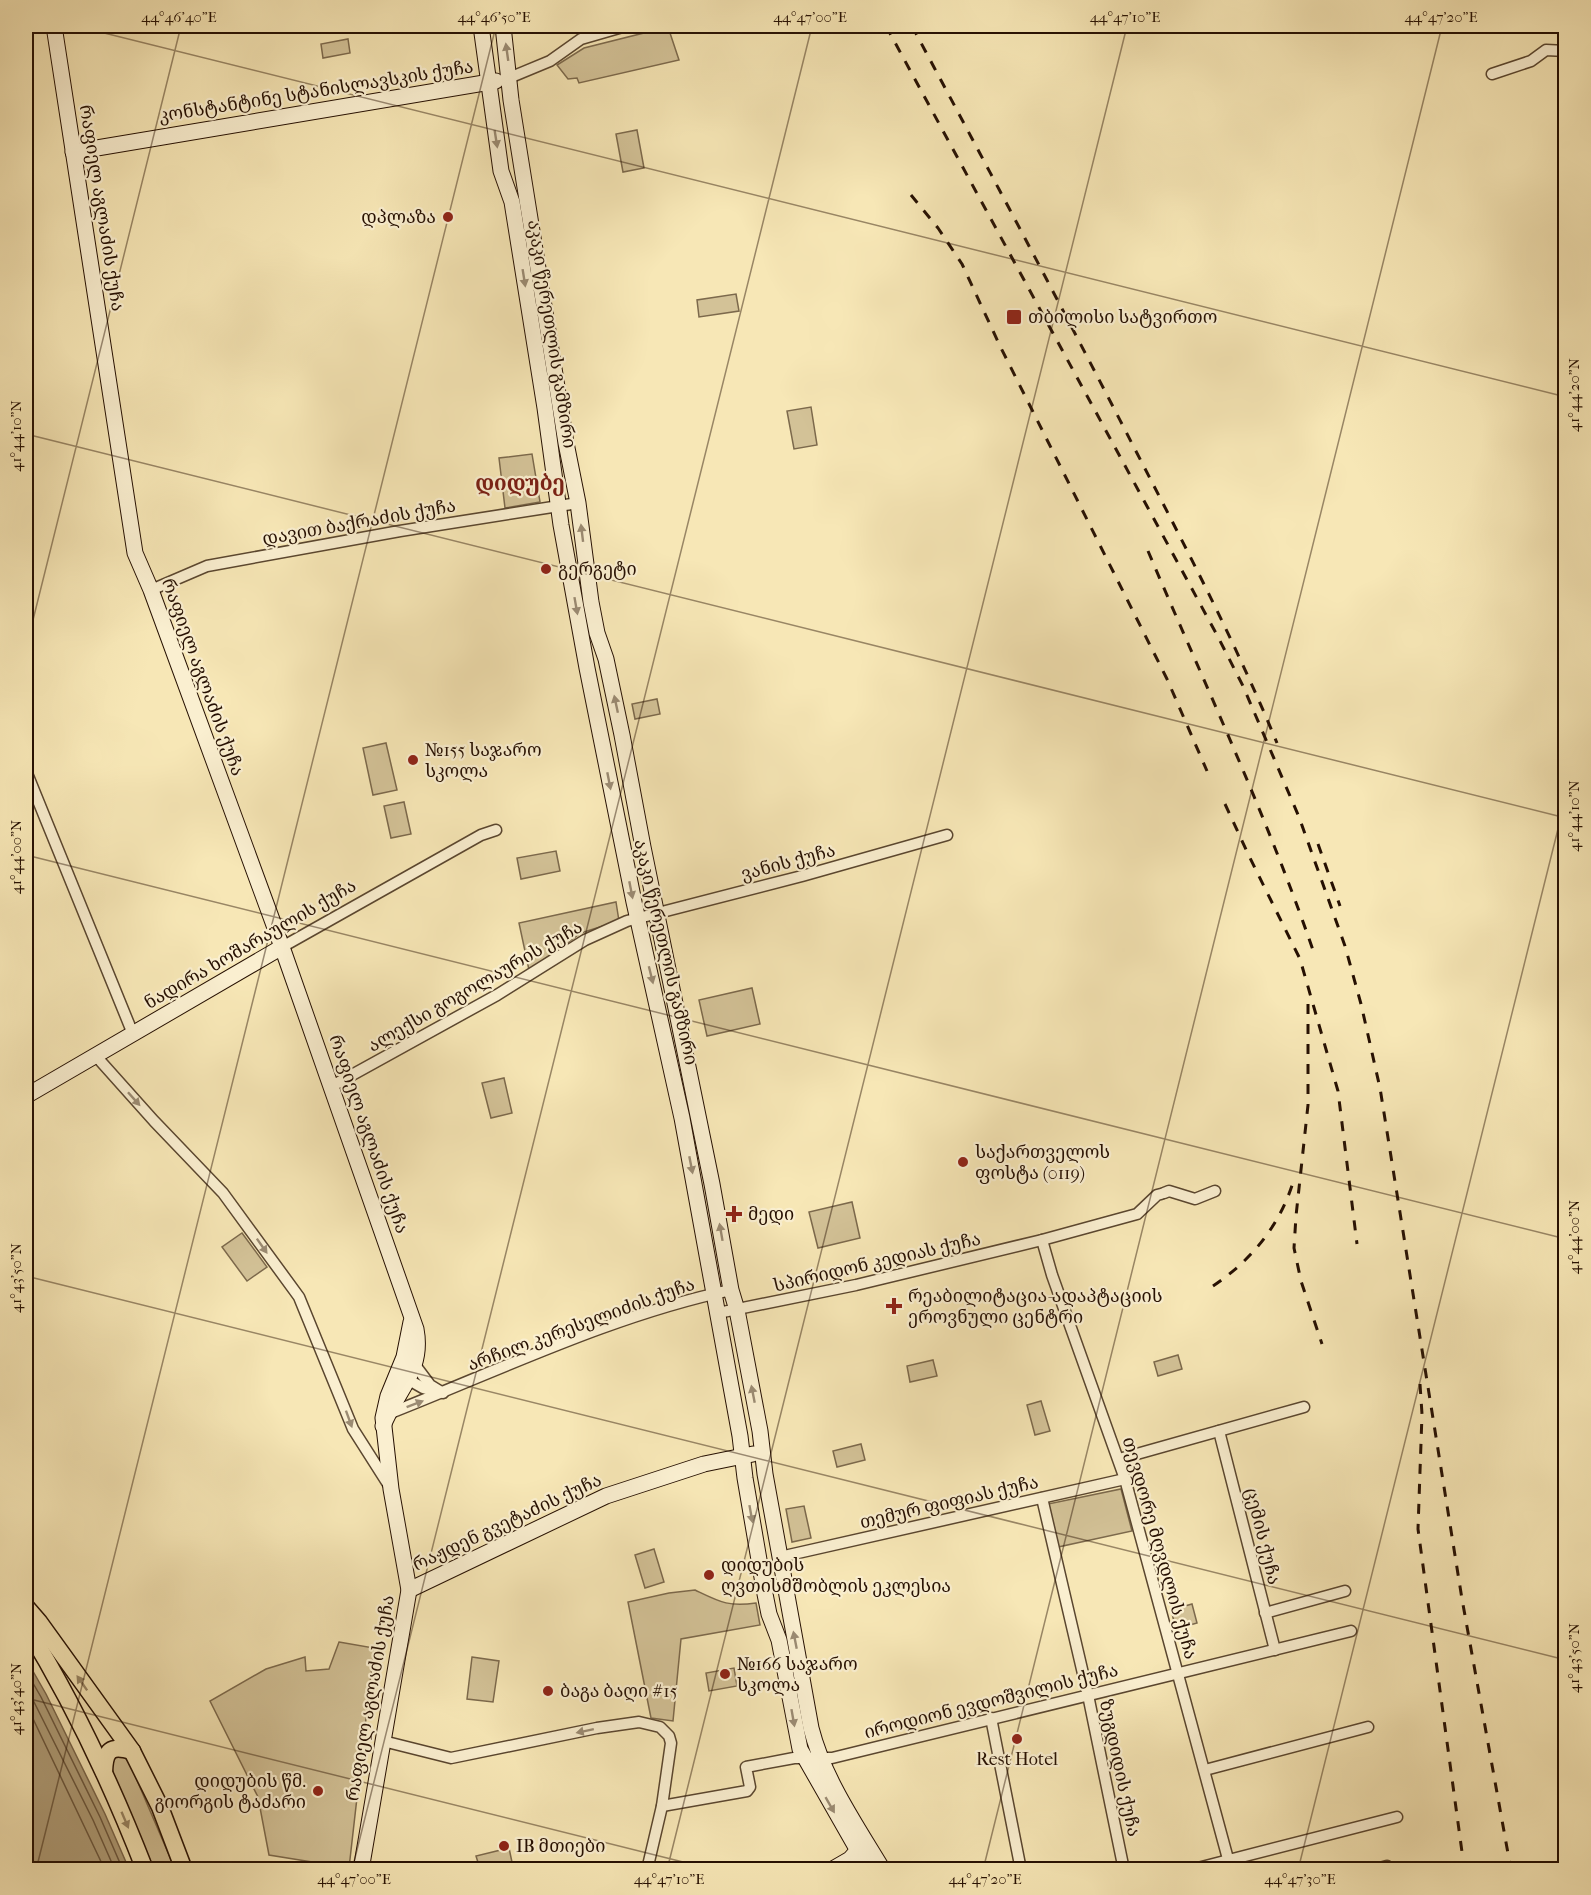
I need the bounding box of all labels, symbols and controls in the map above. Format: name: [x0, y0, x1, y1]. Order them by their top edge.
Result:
text: 44°46'40"E: [141, 8, 217, 26]
text: 44°46'50"E: [457, 8, 531, 26]
text: 44°47'00"E: [773, 8, 847, 26]
text: 44°47'10"E: [1090, 8, 1160, 26]
text: 44°47'20"E: [1404, 8, 1478, 26]
one-way arrow: [502, 42, 511, 61]
street label: კონსტანტინე სტანისლავსკის ქუჩა: [157, 56, 475, 127]
street label: რაფიელ აგლაძის ქუჩა: [75, 103, 128, 313]
one-way arrow: [491, 130, 500, 149]
place label: დპლაზა: [361, 207, 436, 228]
marker: დპლაზა: [441, 210, 455, 224]
street label: აკაკი წერეთლის გამზირი: [523, 218, 580, 450]
one-way arrow: [520, 269, 529, 288]
place label: თბილისი სატვირთო: [1028, 307, 1217, 328]
marker: თბილისი სატვირთო: [1005, 308, 1023, 326]
text: 41°44'20"N: [1565, 357, 1583, 432]
text: 41°44'10"N: [7, 400, 25, 472]
district label: დიდუბე: [475, 471, 565, 496]
street label: დავით ბაქრაძის ქუჩა: [261, 495, 457, 550]
one-way arrow: [577, 524, 587, 543]
place label: გერგეტი: [558, 559, 637, 580]
marker: გერგეტი: [539, 562, 553, 576]
street label: რაფიელ აგლაძის ქუჩა: [157, 576, 248, 779]
one-way arrow: [572, 596, 581, 615]
one-way arrow: [611, 694, 620, 713]
place label: №155 საჯარო სკოლა: [425, 740, 542, 782]
marker: №155 საჯარო სკოლა: [406, 753, 420, 767]
one-way arrow: [604, 772, 614, 791]
text: 41°44'10"N: [1565, 780, 1583, 852]
text: 41°44'00"N: [7, 819, 25, 894]
street label: აკაკი წერეთლის გამზირი: [629, 837, 702, 1067]
street label: ვანის ქუჩა: [739, 840, 838, 885]
street label: ნადირა ხოშარაულის ქუჩა: [141, 875, 360, 1014]
one-way arrow: [627, 880, 636, 899]
street label: ალექსი გოგოლაურის ქუჩა: [364, 916, 586, 1057]
one-way arrow: [646, 965, 656, 984]
street label: რაფიელ აგლაძის ქუჩა: [325, 1032, 412, 1236]
one-way arrow: [127, 1091, 140, 1106]
place label: საქართველოს ფოსტა (0119): [975, 1142, 1110, 1184]
marker: საქართველოს ფოსტა (0119): [956, 1155, 970, 1169]
one-way arrow: [687, 1156, 696, 1175]
text: 41°44'00"N: [1565, 1199, 1583, 1274]
place label: მედი: [748, 1204, 794, 1225]
marker: მედი: [725, 1205, 743, 1223]
one-way arrow: [716, 1222, 725, 1241]
street label: სპირიდონ კედიას ქუჩა: [771, 1228, 983, 1297]
one-way arrow: [256, 1237, 268, 1253]
text: 41°43'50"N: [7, 1242, 25, 1313]
street label: არჩილ კერესელიძის ქუჩა: [465, 1274, 698, 1375]
place label: რეაბილიტაცია-ადაპტაციის ეროვნული ცენტრი: [908, 1286, 1163, 1328]
marker: რეაბილიტაცია-ადაპტაციის ეროვნული ცენტრი: [885, 1297, 903, 1315]
one-way arrow: [748, 1384, 757, 1403]
one-way arrow: [406, 1399, 424, 1408]
one-way arrow: [345, 1410, 355, 1428]
street label: თევდორე მღვდლის ქუჩა: [1118, 1435, 1201, 1662]
street label: რაჟდენ გვეტაძის ქუჩა: [410, 1469, 605, 1575]
street label: თემურ ფიფიას ქუჩა: [858, 1472, 1040, 1533]
street label: ცემის ქუჩა: [1240, 1485, 1285, 1587]
one-way arrow: [747, 1504, 756, 1523]
place label: დიდუბის ღვთისმშობლის ეკლესია: [721, 1555, 951, 1597]
marker: დიდუბის ღვთისმშობლის ეკლესია: [702, 1568, 716, 1582]
street label: რაფიელ აგლაძის ქუჩა: [342, 1593, 399, 1803]
text: 41°43'50"N: [1565, 1622, 1583, 1693]
one-way arrow: [790, 1631, 799, 1650]
place label: №166 საჯარო სკოლა: [737, 1654, 858, 1696]
street label: იროდიონ ევდოშვილის ქუჩა: [862, 1660, 1120, 1743]
text: 41°43'40"N: [7, 1662, 25, 1735]
marker: №166 საჯარო სკოლა: [718, 1667, 732, 1681]
one-way arrow: [76, 1676, 88, 1692]
place label: ბაგა ბაღი #15: [560, 1681, 678, 1702]
marker: ბაგა ბაღი #15: [541, 1684, 555, 1698]
street label: ზუგდიდის ქუჩა: [1095, 1698, 1144, 1839]
one-way arrow: [789, 1708, 798, 1727]
one-way arrow: [575, 1727, 594, 1736]
marker: Rest Hotel: [1010, 1732, 1024, 1746]
place label: Rest Hotel: [976, 1749, 1058, 1770]
place label: დიდუბის წმ. გიორგის ტაძარი: [154, 1771, 306, 1813]
marker: დიდუბის წმ. გიორგის ტაძარი: [311, 1784, 325, 1798]
one-way arrow: [825, 1797, 836, 1813]
one-way arrow: [120, 1812, 130, 1830]
place label: IB მთიები: [516, 1836, 605, 1857]
marker: IB მთიები: [497, 1839, 511, 1853]
text: 44°47'00"E: [317, 1870, 391, 1888]
text: 44°47'10"E: [634, 1870, 704, 1888]
text: 44°47'20"E: [948, 1870, 1022, 1888]
text: 44°47'30"E: [1264, 1870, 1336, 1888]

